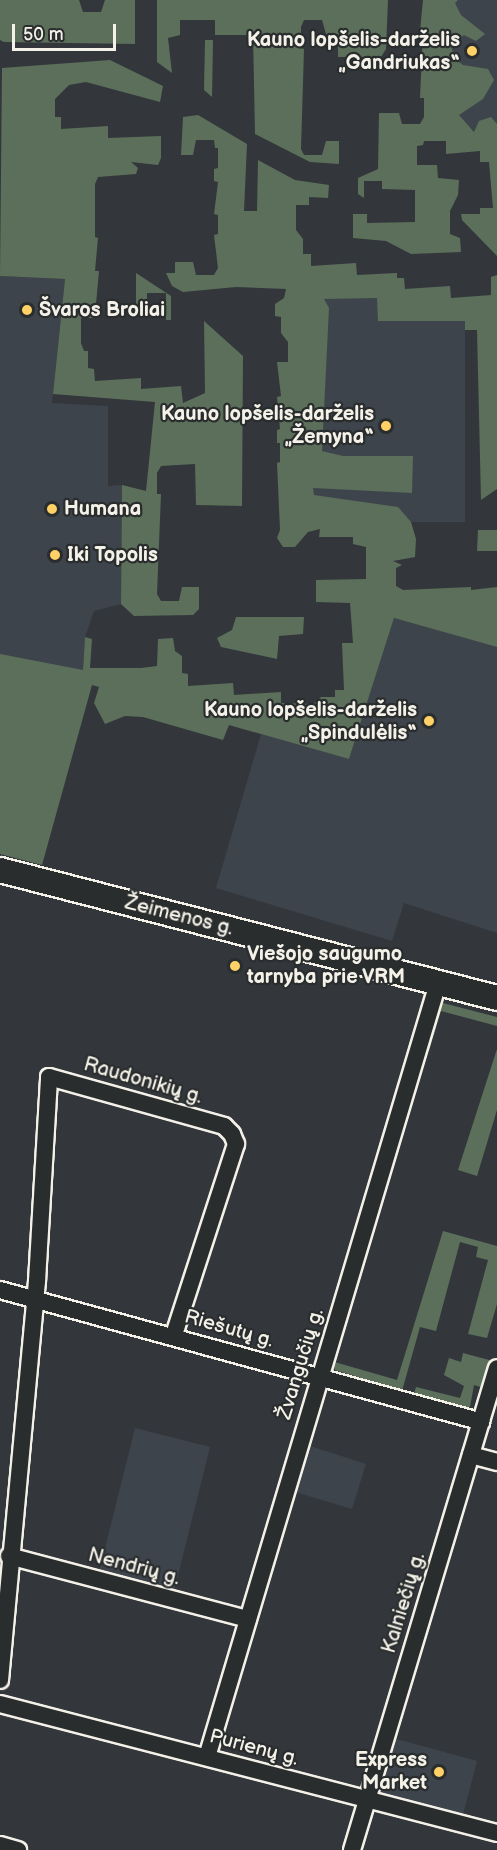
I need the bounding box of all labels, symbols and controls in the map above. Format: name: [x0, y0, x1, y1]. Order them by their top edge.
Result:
scale bar: [15, 12, 118, 50]
text: 50 m: [23, 24, 64, 45]
place label: Kauno lopšelis-darželis „Gandriukas“: [247, 28, 460, 75]
marker: Kauno lopšelis-darželis „Gandriukas“: [465, 44, 479, 58]
place label: Švaros Broliai: [39, 298, 165, 322]
marker: Švaros Broliai: [20, 303, 34, 317]
place label: Kauno lopšelis-darželis „Žemyna“: [161, 402, 374, 449]
marker: Kauno lopšelis-darželis „Žemyna“: [379, 419, 393, 433]
place label: Humana: [64, 497, 141, 521]
marker: Humana: [45, 502, 59, 516]
place label: Iki Topolis: [67, 543, 158, 567]
marker: Iki Topolis: [48, 548, 62, 562]
place label: Kauno lopšelis-darželis „Spindulėlis“: [204, 698, 417, 745]
marker: Kauno lopšelis-darželis „Spindulėlis“: [422, 714, 436, 728]
street label: Žeimenos g.: [122, 891, 236, 941]
place label: Viešojo saugumo tarnyba prie VRM: [247, 942, 406, 989]
marker: Viešojo saugumo tarnyba prie VRM: [228, 959, 242, 973]
street label: Raudonikių g.: [81, 1053, 205, 1109]
street label: Riešutų g.: [182, 1305, 276, 1353]
street label: Žvangučių g.: [273, 1306, 329, 1422]
street label: Nendrių g.: [85, 1543, 183, 1591]
street label: Kalniečių g.: [377, 1550, 431, 1656]
street label: Purienų g.: [207, 1725, 301, 1771]
place label: Express Market: [355, 1748, 427, 1795]
marker: Express Market: [432, 1765, 446, 1779]

